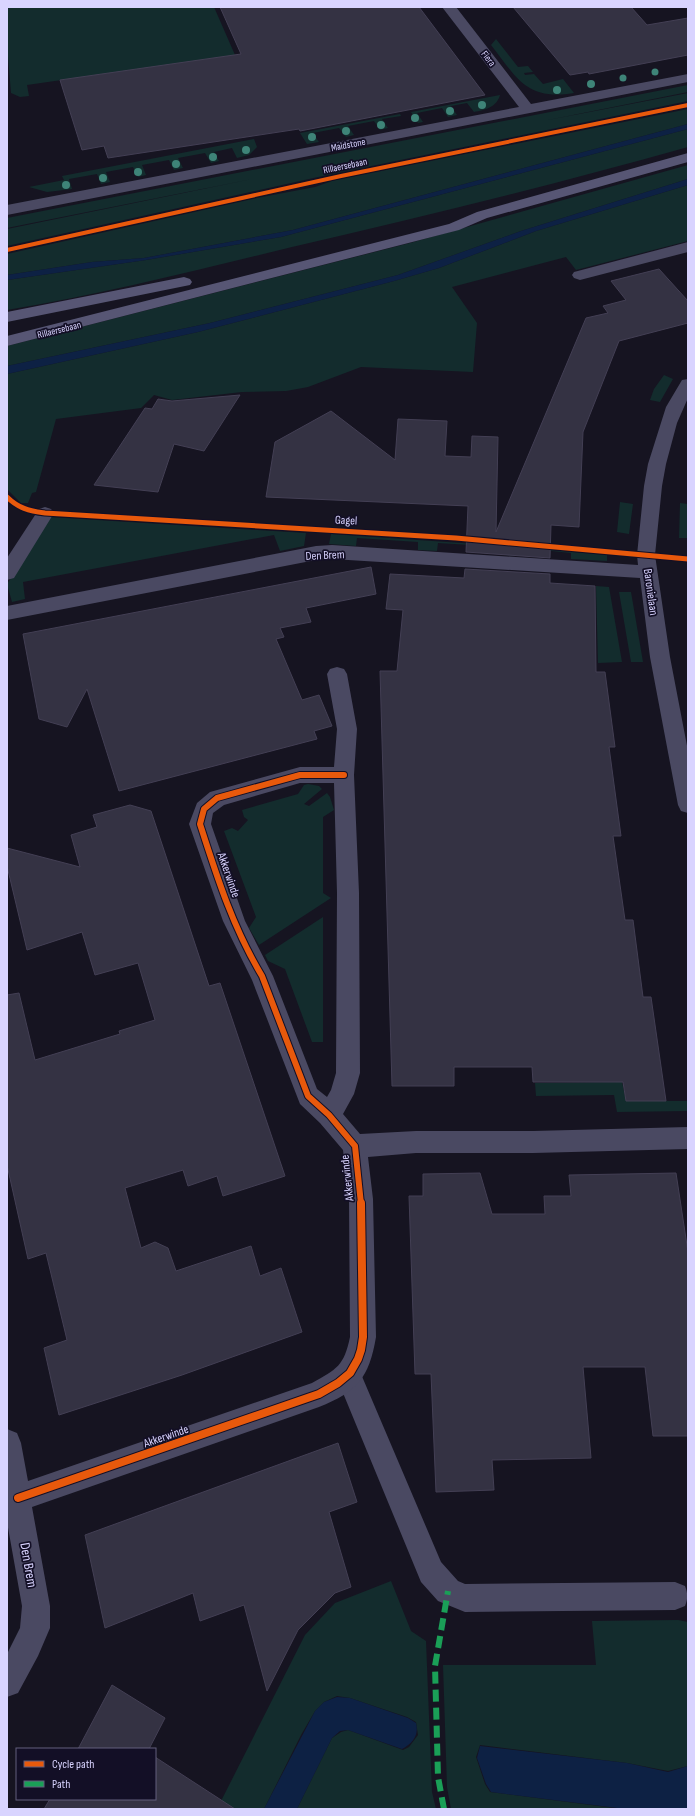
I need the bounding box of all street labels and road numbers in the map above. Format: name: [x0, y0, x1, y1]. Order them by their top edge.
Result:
street label: Fiera: [478, 48, 498, 69]
street label: Maidstone: [330, 136, 366, 154]
street label: Rillaersebaan: [322, 155, 368, 176]
street label: Rillaersebaan: [36, 319, 82, 341]
street label: Gagel: [334, 512, 358, 529]
street label: Den Brem: [305, 547, 345, 564]
street label: Baronielaan: [640, 568, 661, 616]
street label: Akkerwinde: [214, 850, 243, 900]
street label: Akkerwinde: [338, 1154, 357, 1203]
street label: Akkerwinde: [141, 1422, 191, 1451]
street label: Den Brem: [16, 1541, 41, 1589]

